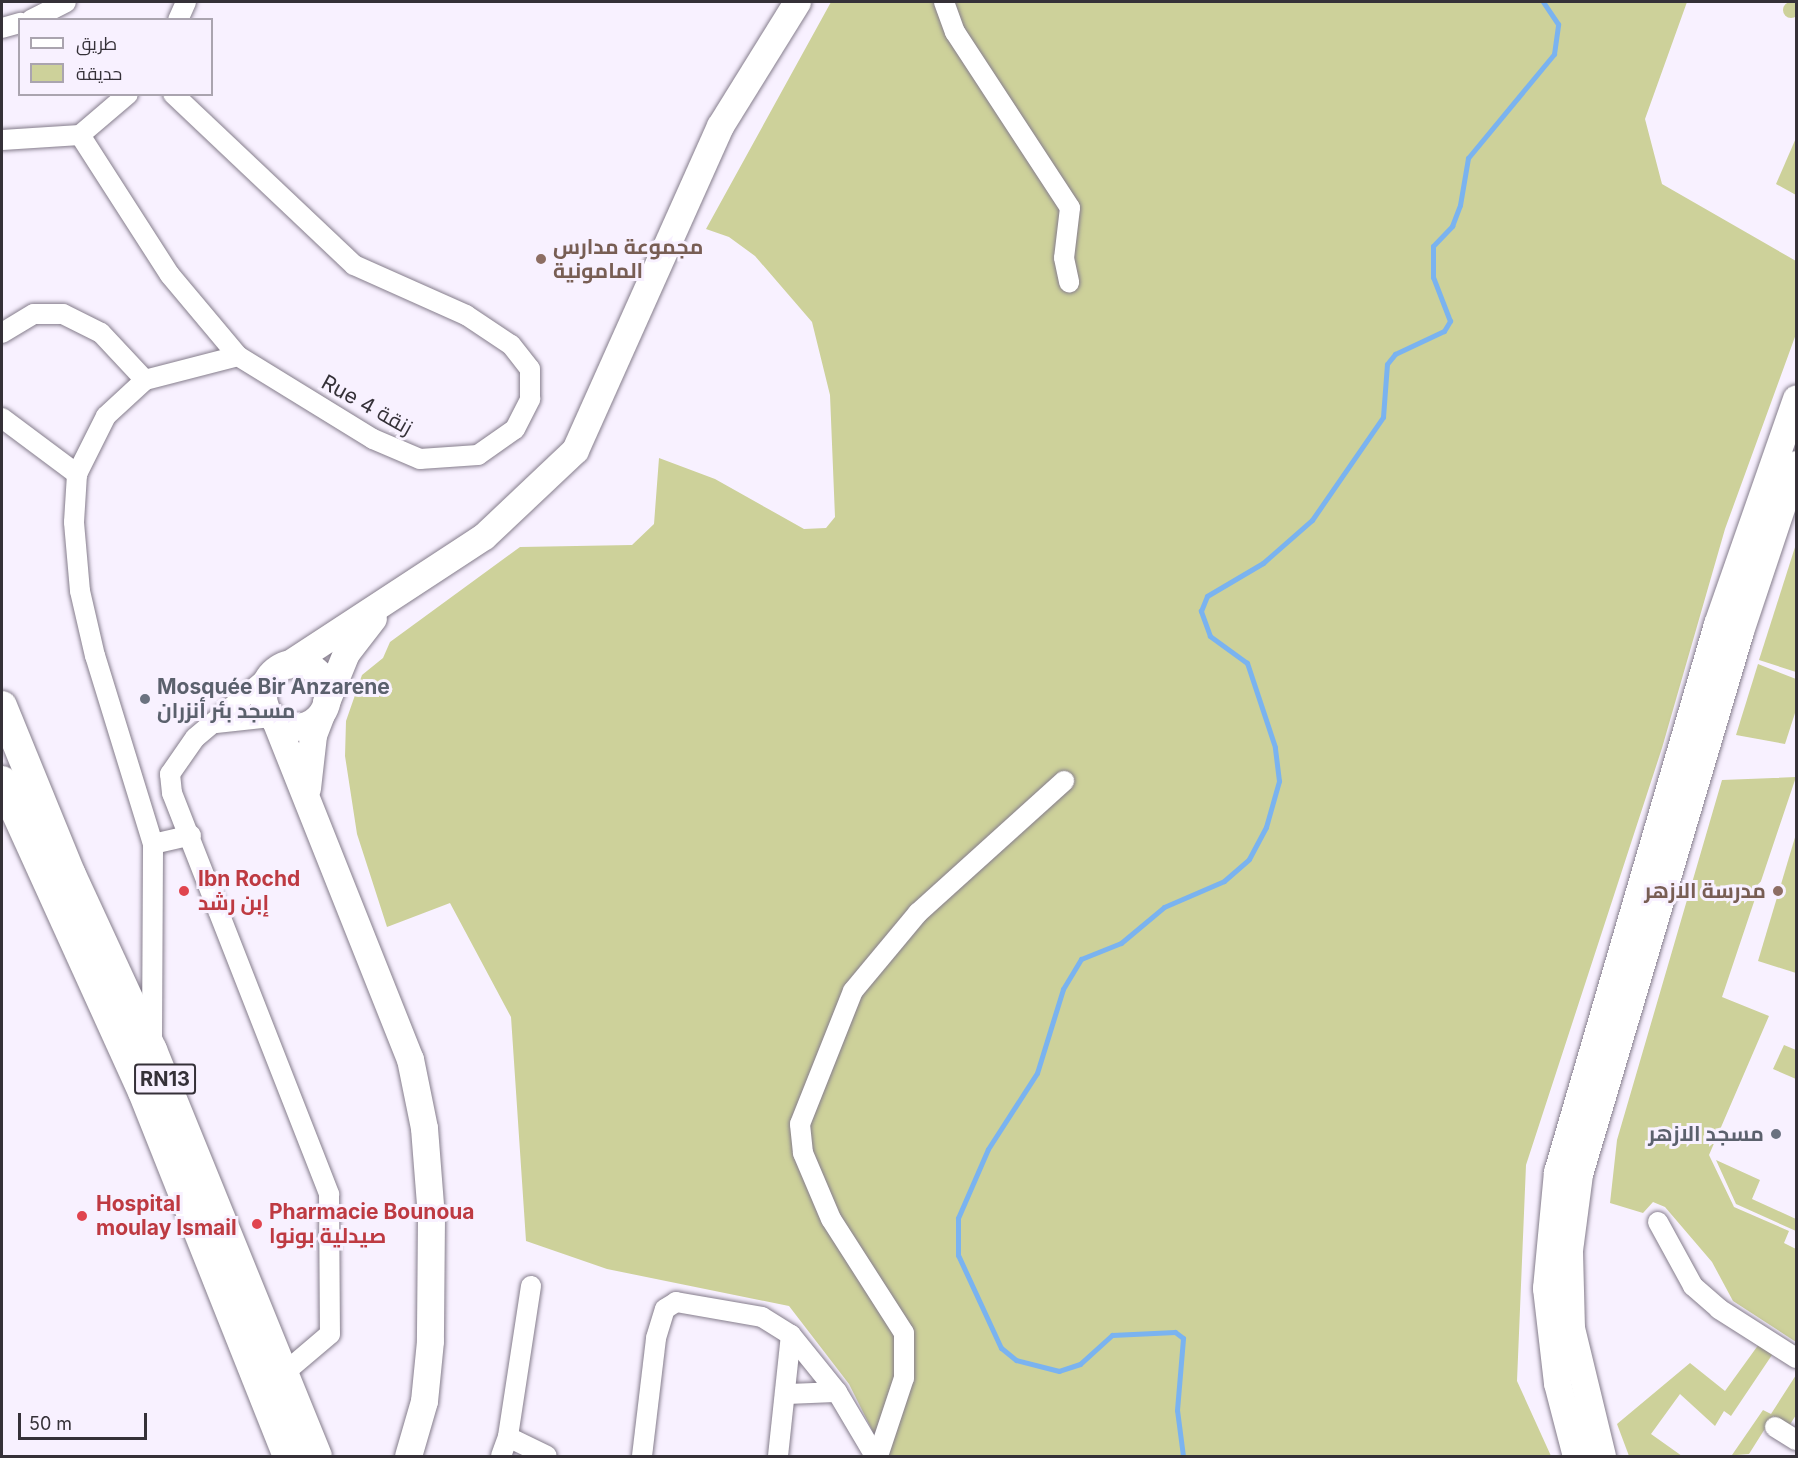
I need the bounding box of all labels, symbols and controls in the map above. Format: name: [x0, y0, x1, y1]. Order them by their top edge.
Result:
legend: [18, 18, 213, 96]
text: طريق: [76, 33, 117, 54]
text: حديقة: [76, 63, 122, 84]
place label: مجموعة مدارس المامونية: [553, 234, 703, 284]
marker: مجموعة مدارس المامونية: [534, 252, 548, 266]
street label: Rue 4 زنقة: [317, 370, 417, 440]
place label: Mosquée Bir Anzarene مسجد بئر أنزران: [157, 674, 390, 724]
marker: Mosquée Bir Anzarene مسجد بئر أنزران: [138, 692, 152, 706]
place label: Ibn Rochd إبن رشد: [198, 866, 300, 916]
place label: مدرسة الازهر: [1644, 878, 1766, 904]
marker: Ibn Rochd إبن رشد: [175, 882, 193, 900]
marker: مدرسة الازهر: [1771, 884, 1785, 898]
road number: RN13: [134, 1062, 196, 1096]
place label: مسجد الازهر: [1648, 1121, 1764, 1147]
marker: مسجد الازهر: [1769, 1127, 1783, 1141]
place label: Hospital moulay Ismail: [96, 1191, 237, 1241]
place label: Pharmacie Bounoua صيدلية بونوا: [269, 1199, 475, 1249]
marker: Hospital moulay Ismail: [73, 1207, 91, 1225]
marker: Pharmacie Bounoua صيدلية بونوا: [250, 1217, 264, 1231]
scale bar: [21, 1401, 150, 1439]
text: 50 m: [29, 1413, 72, 1434]

